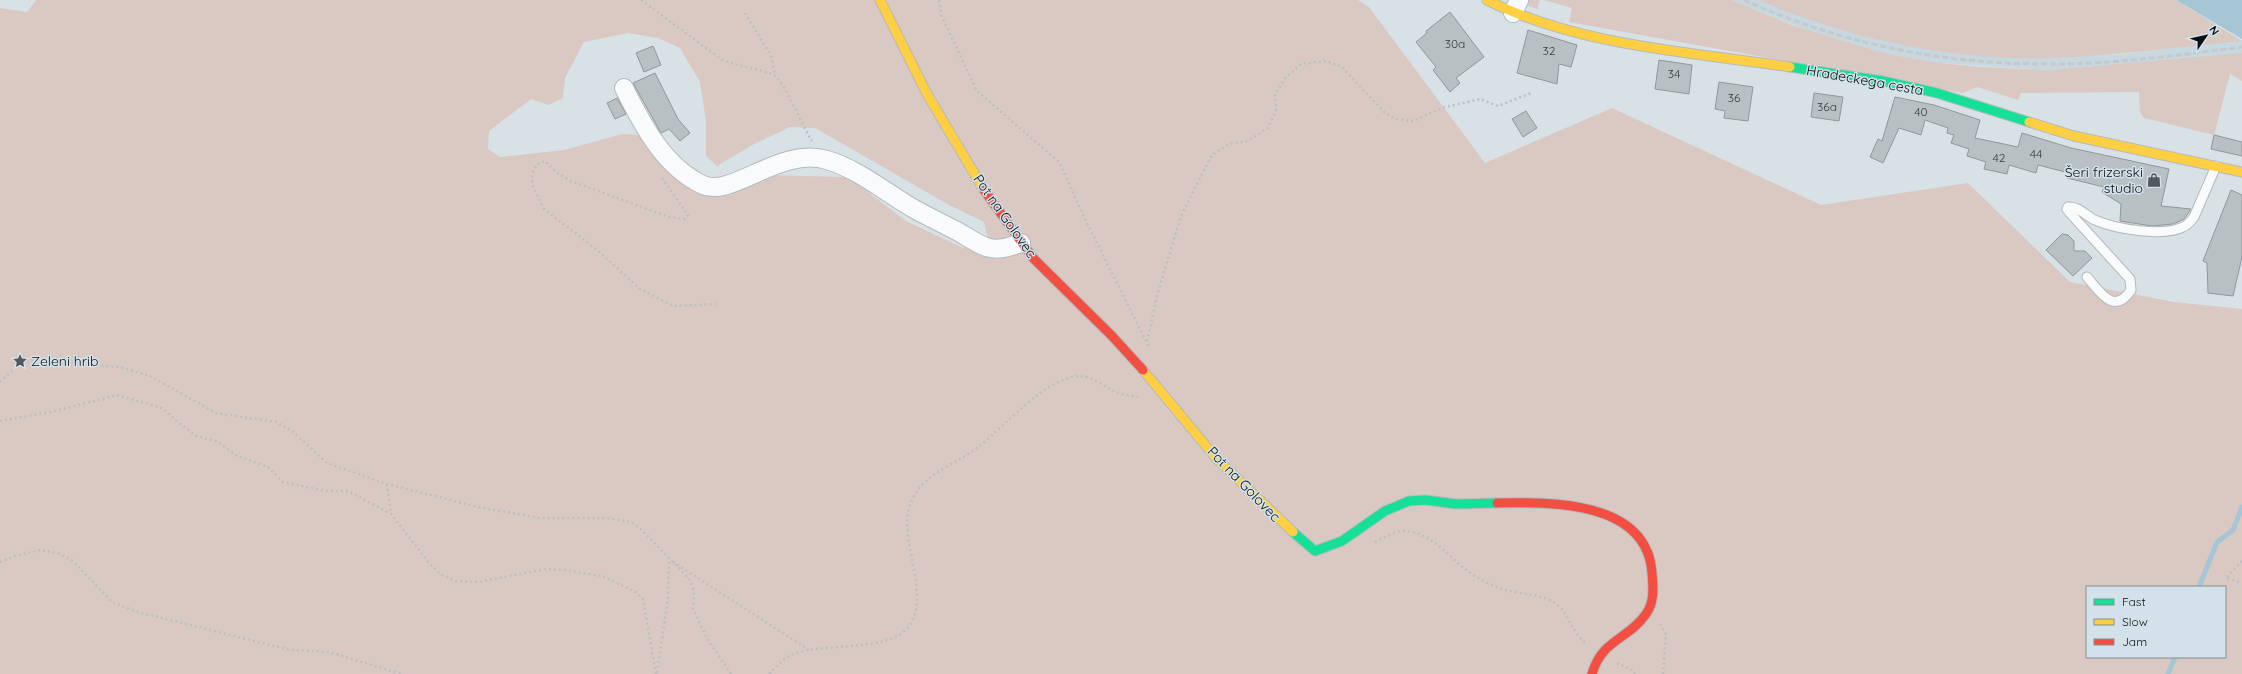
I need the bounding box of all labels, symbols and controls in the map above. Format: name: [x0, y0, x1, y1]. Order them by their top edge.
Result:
north arrow: [2186, 16, 2226, 56]
text: N: [2206, 23, 2222, 38]
house number: 30a: [1445, 36, 1465, 51]
house number: 32: [1543, 43, 1556, 58]
street label: Hradeckega cesta: [1805, 61, 1925, 99]
house number: 34: [1668, 66, 1680, 81]
house number: 36: [1728, 90, 1741, 105]
house number: 36a: [1817, 99, 1837, 114]
house number: 40: [1914, 104, 1928, 119]
house number: 44: [2030, 146, 2042, 161]
house number: 42: [1993, 150, 2006, 165]
place label: Šeri frizerski studio: [2065, 163, 2143, 197]
street label: Pot na Golovec: [970, 171, 1040, 261]
shop icon: Šeri frizerski studio: [2146, 172, 2162, 188]
place label: Zeleni hrib: [31, 352, 99, 370]
place icon: Zeleni hrib: [12, 353, 28, 369]
street label: Pot na Golovec: [1204, 443, 1284, 525]
legend: [2086, 586, 2226, 658]
text: Fast: [2122, 594, 2146, 609]
text: Slow: [2122, 614, 2148, 629]
text: Jam: [2122, 634, 2147, 649]

